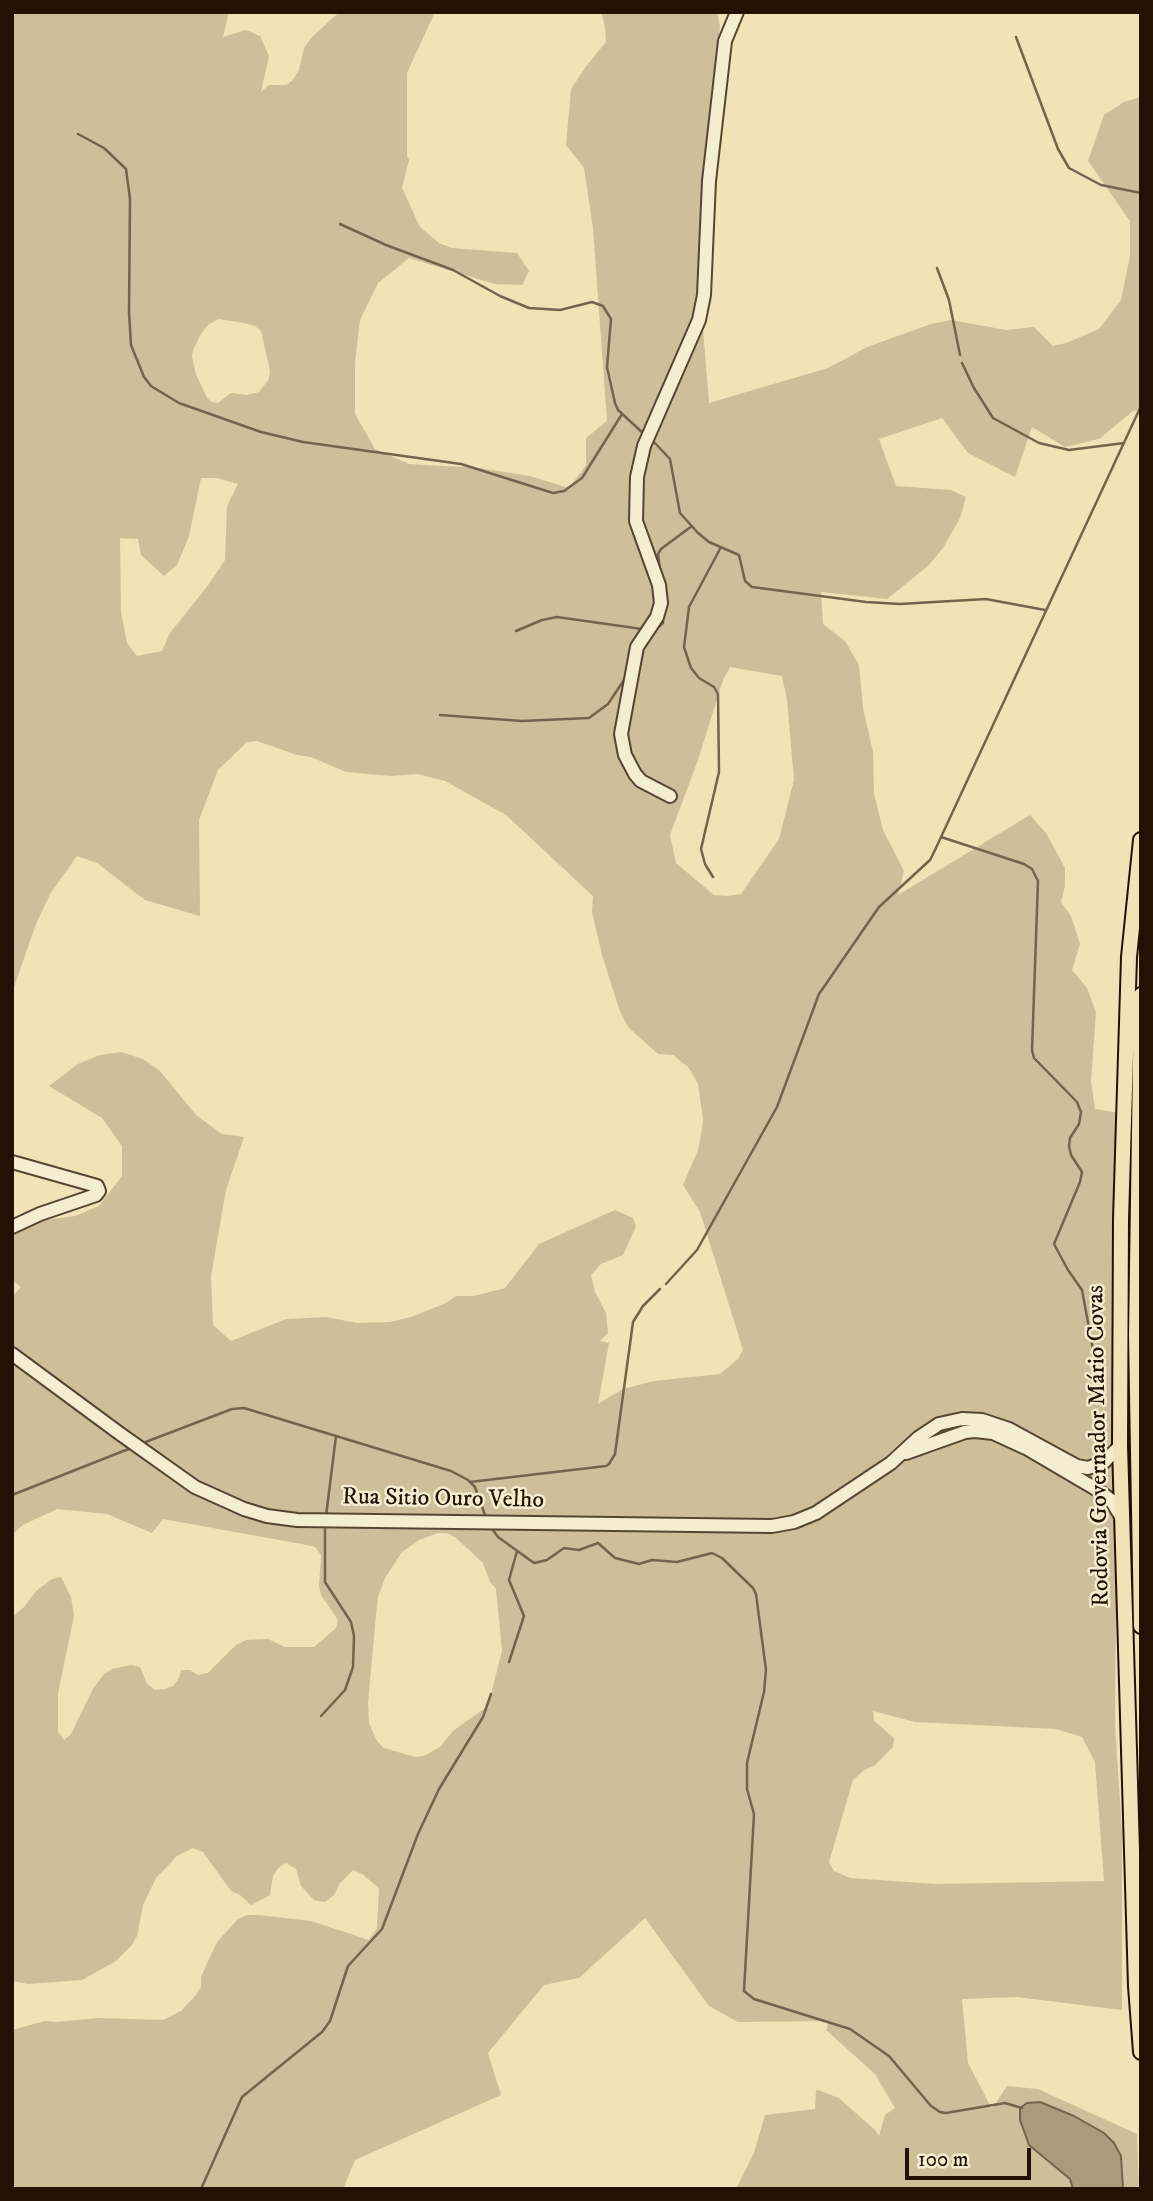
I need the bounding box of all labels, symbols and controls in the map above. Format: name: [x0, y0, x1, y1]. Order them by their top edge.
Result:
street label: Rodovia Governador Mário Covas: [1083, 1285, 1117, 1607]
street label: Rua Sitio Ouro Velho: [342, 1484, 544, 1516]
scale bar: [908, 2134, 1034, 2178]
text: 100 m: [918, 2147, 969, 2173]

